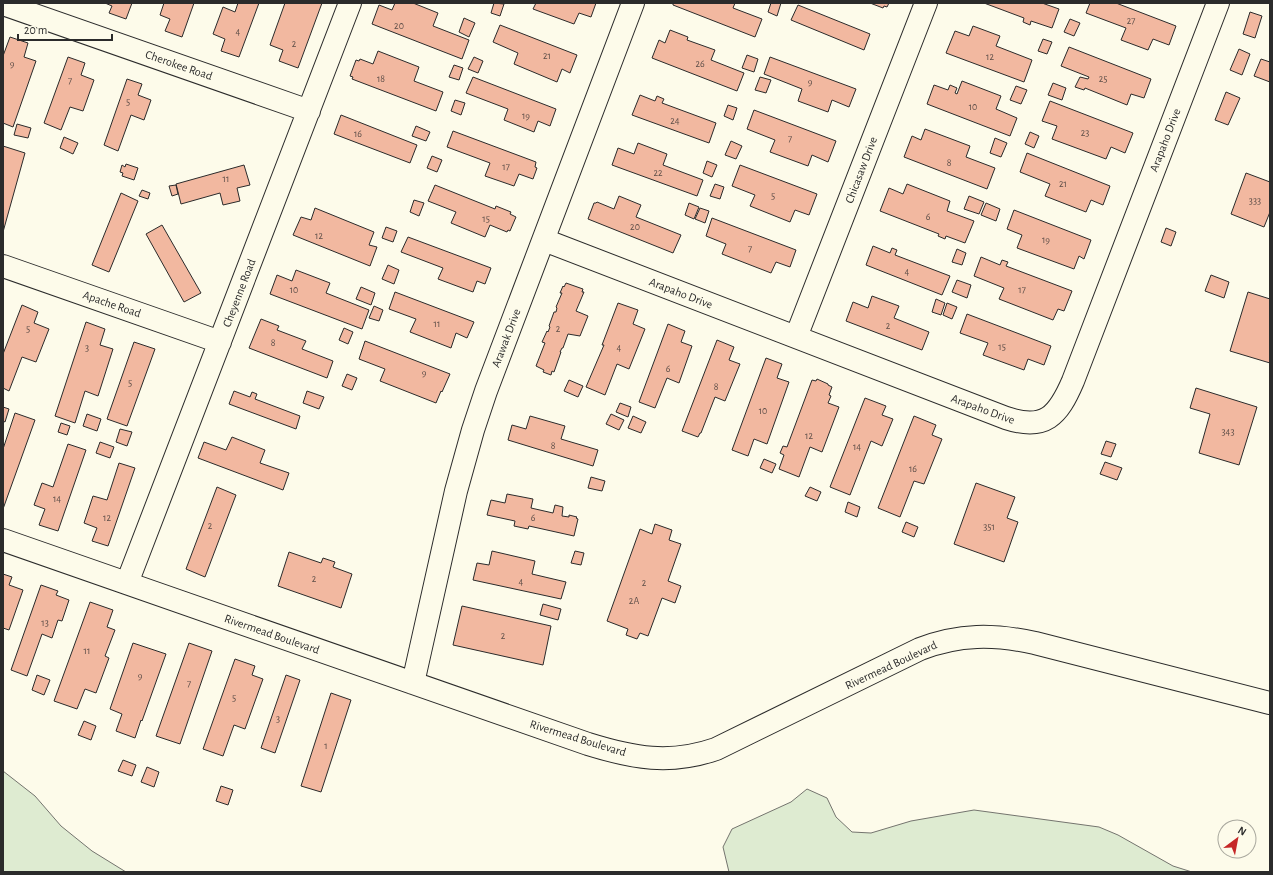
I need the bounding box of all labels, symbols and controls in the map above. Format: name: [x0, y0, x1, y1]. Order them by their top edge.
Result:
scale bar: [18, 16, 112, 42]
house number: 27: [1127, 16, 1135, 26]
house number: 20: [394, 21, 404, 31]
text: 20 m: [24, 24, 47, 36]
house number: 4: [236, 27, 241, 37]
house number: 2: [292, 39, 297, 49]
street label: Cherokee Road: [144, 48, 214, 82]
house number: 21: [543, 51, 551, 61]
house number: 12: [986, 52, 994, 62]
house number: 9: [10, 59, 15, 69]
house number: 26: [695, 59, 705, 69]
house number: 18: [377, 74, 385, 84]
house number: 25: [1099, 74, 1107, 84]
house number: 7: [68, 76, 72, 86]
house number: 9: [808, 77, 813, 87]
house number: 5: [126, 97, 130, 107]
house number: 10: [969, 102, 977, 112]
street label: Arapaho Drive: [1147, 107, 1183, 173]
house number: 19: [522, 111, 530, 121]
house number: 24: [670, 116, 680, 126]
house number: 23: [1081, 128, 1089, 138]
house number: 16: [354, 129, 362, 139]
house number: 7: [788, 134, 792, 144]
street label: Chicasaw Drive: [843, 135, 879, 205]
house number: 8: [947, 158, 952, 168]
house number: 17: [502, 162, 510, 172]
house number: 22: [653, 168, 663, 178]
house number: 11: [223, 174, 229, 184]
house number: 21: [1059, 179, 1067, 189]
house number: 5: [771, 191, 775, 201]
house number: 333: [1249, 196, 1261, 206]
house number: 6: [926, 212, 931, 222]
house number: 15: [482, 214, 490, 224]
house number: 20: [630, 222, 640, 232]
house number: 12: [315, 231, 323, 241]
house number: 19: [1042, 235, 1050, 245]
house number: 7: [748, 244, 752, 254]
street label: Cheyenne Road: [220, 257, 258, 329]
house number: 4: [905, 267, 910, 277]
street label: Arapaho Drive: [648, 275, 714, 311]
house number: 10: [290, 285, 298, 295]
house number: 17: [1018, 285, 1026, 295]
street label: Apache Road: [81, 288, 143, 320]
street label: Arawak Drive: [489, 307, 523, 369]
house number: 11: [434, 319, 440, 329]
house number: 2: [886, 321, 891, 331]
house number: 5: [26, 324, 30, 334]
house number: 2: [556, 324, 561, 334]
house number: 8: [271, 338, 276, 348]
house number: 15: [998, 342, 1006, 352]
house number: 3: [85, 343, 89, 353]
house number: 4: [617, 343, 622, 353]
house number: 6: [666, 364, 671, 374]
house number: 9: [422, 368, 427, 378]
house number: 5: [128, 378, 132, 388]
house number: 8: [714, 382, 719, 392]
street label: Arapaho Drive: [950, 392, 1016, 426]
house number: 10: [759, 406, 767, 416]
house number: 343: [1221, 427, 1235, 437]
house number: 12: [805, 431, 813, 441]
house number: 8: [551, 441, 556, 451]
house number: 14: [853, 442, 861, 452]
house number: 16: [909, 464, 917, 474]
house number: 14: [53, 494, 61, 504]
house number: 12: [103, 513, 111, 523]
house number: 6: [531, 513, 536, 523]
house number: 2: [208, 521, 213, 531]
house number: 351: [983, 522, 995, 532]
house number: 2: [312, 574, 317, 584]
house number: 4: [519, 577, 524, 587]
house number: 2: [642, 578, 647, 588]
house number: 2A: [629, 596, 639, 606]
street label: Rivermead Boulevard: [223, 612, 321, 656]
house number: 13: [41, 618, 49, 628]
house number: 2: [501, 631, 506, 641]
street label: Rivermead Boulevard: [843, 638, 939, 692]
house number: 11: [84, 646, 90, 656]
house number: 9: [138, 671, 143, 681]
house number: 7: [187, 679, 191, 689]
house number: 5: [232, 693, 236, 703]
house number: 3: [276, 714, 280, 724]
street label: Rivermead Boulevard: [528, 718, 628, 758]
house number: 1: [324, 741, 328, 751]
north arrow: [1217, 819, 1257, 859]
text: N: [1236, 824, 1248, 838]

